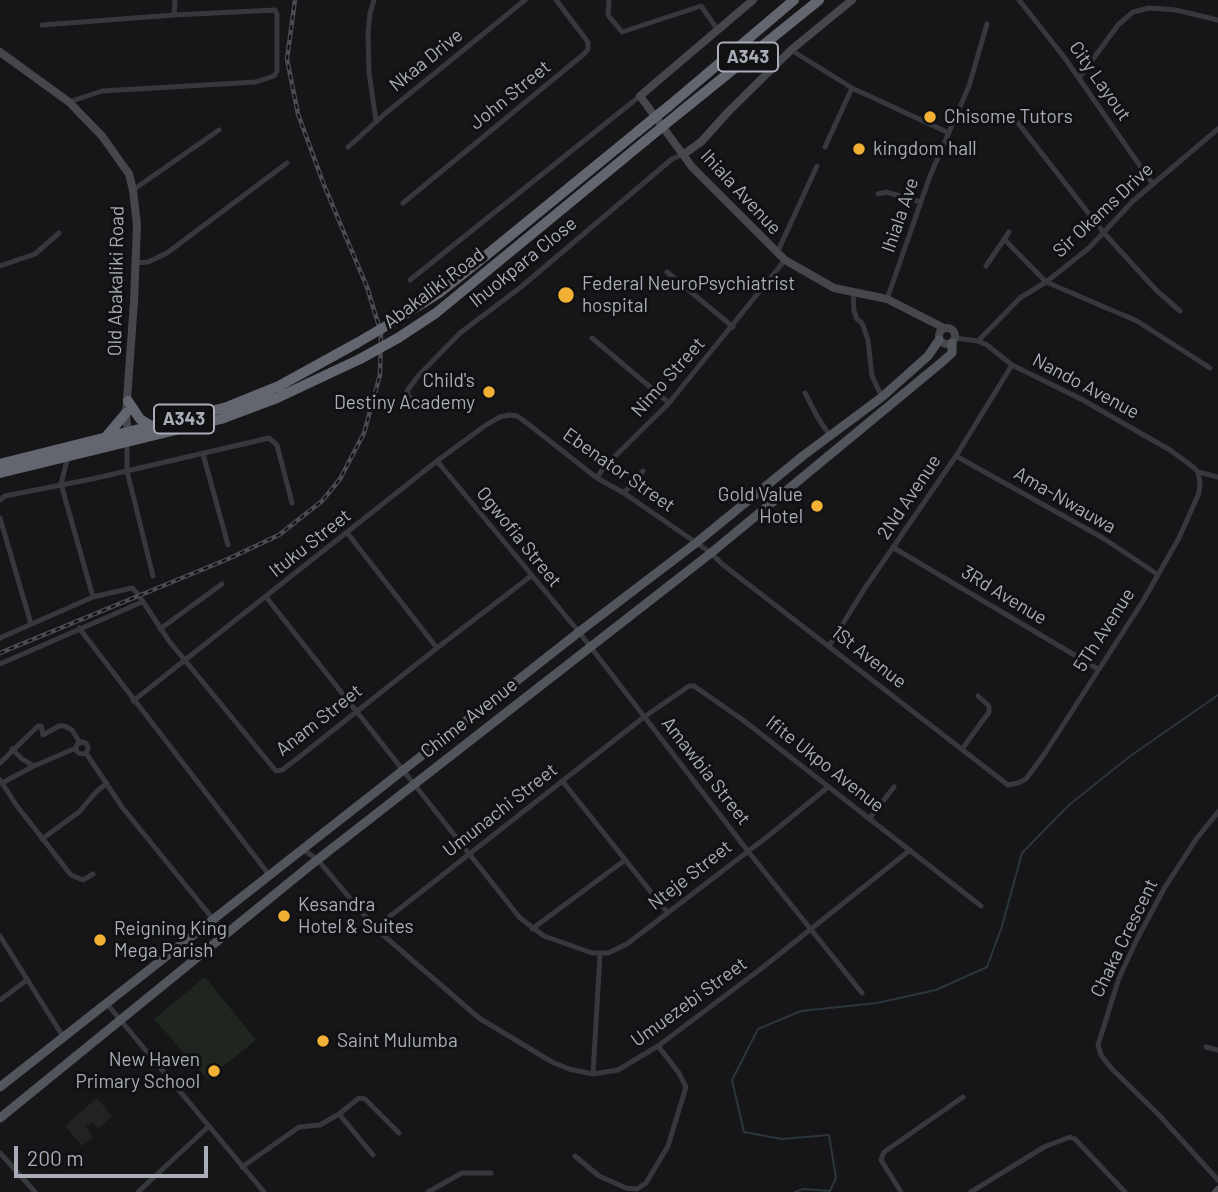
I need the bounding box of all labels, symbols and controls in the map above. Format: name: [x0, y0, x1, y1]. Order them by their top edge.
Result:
street label: Nkaa Drive: [385, 24, 467, 96]
street label: City Layout: [1064, 37, 1136, 125]
road number: A343: [718, 42, 778, 72]
street label: John Street: [465, 55, 555, 135]
place label: Chisome Tutors: [944, 106, 1073, 128]
marker: Chisome Tutors: [922, 109, 938, 125]
place label: kingdom hall: [873, 138, 977, 160]
marker: kingdom hall: [851, 141, 867, 157]
street label: Ihiala Avenue: [696, 145, 786, 239]
street label: Sir Okams Drive: [1048, 158, 1158, 262]
street label: Ihiala Ave: [877, 175, 923, 255]
street label: Old Abakaliki Road: [103, 206, 129, 356]
street label: Ihuokpara Close: [465, 212, 581, 312]
street label: Abakaliki Road: [379, 243, 489, 333]
place label: Federal NeuroPsychiatrist hospital: [582, 273, 795, 317]
marker: Federal NeuroPsychiatrist hospital: [556, 285, 576, 305]
street label: Nimo Street: [626, 332, 710, 422]
street label: Nando Avenue: [1029, 348, 1143, 424]
place label: Child's Destiny Academy: [334, 370, 475, 414]
marker: Child's Destiny Academy: [481, 384, 497, 400]
road number: A343: [154, 404, 214, 433]
street label: Ebenator Street: [559, 423, 679, 517]
street label: 2Nd Avenue: [872, 450, 946, 544]
street label: Ama-Nwauwa: [1010, 462, 1120, 538]
street label: Ogwofia Street: [472, 482, 566, 592]
place label: Gold Value Hotel: [718, 484, 803, 528]
marker: Gold Value Hotel: [809, 498, 825, 514]
street label: Ituku Street: [265, 504, 355, 582]
street label: 3Rd Avenue: [957, 561, 1051, 629]
street label: 5Th Avenue: [1069, 584, 1139, 676]
street label: 1St Avenue: [827, 621, 911, 693]
street label: Chime Avenue: [416, 673, 522, 763]
street label: Anam Street: [271, 679, 367, 761]
street label: Ifite Ukpo Avenue: [761, 711, 889, 817]
street label: Amawbia Street: [657, 712, 755, 830]
street label: Umunachi Street: [438, 758, 562, 862]
street label: Nteje Street: [644, 835, 736, 915]
street label: Chaka Crescent: [1086, 875, 1162, 1001]
place label: Kesandra Hotel & Suites: [298, 894, 414, 938]
marker: Kesandra Hotel & Suites: [276, 908, 292, 924]
place label: Reigning King Mega Parish: [114, 918, 227, 962]
marker: Reigning King Mega Parish: [92, 932, 108, 948]
street label: Umuezebi Street: [627, 952, 751, 1052]
place label: Saint Mulumba: [337, 1030, 458, 1052]
marker: Saint Mulumba: [315, 1033, 331, 1049]
place label: New Haven Primary School: [75, 1049, 200, 1093]
marker: New Haven Primary School: [206, 1063, 222, 1079]
scale bar: [18, 1132, 212, 1176]
text: 200 m: [27, 1145, 84, 1170]

